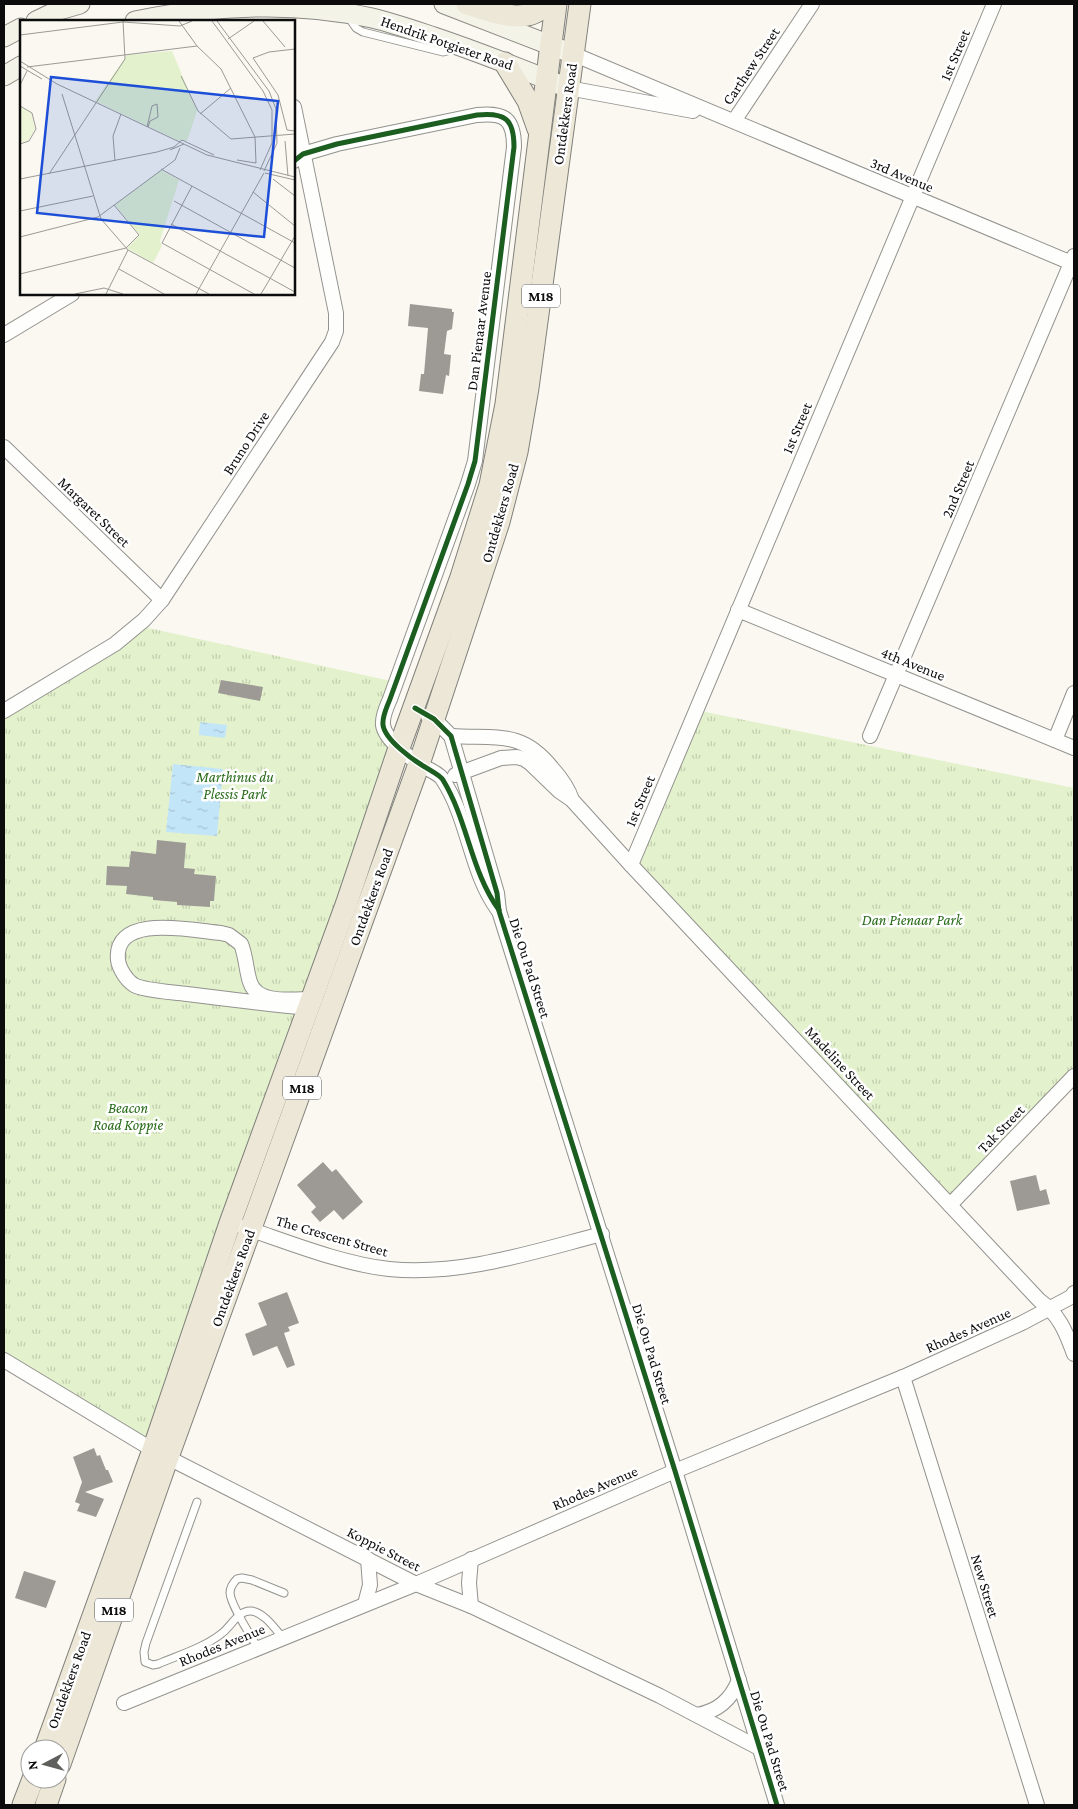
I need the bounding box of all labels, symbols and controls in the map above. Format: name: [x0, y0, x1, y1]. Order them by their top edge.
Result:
street label: Hendrik Potgieter Road: [378, 13, 515, 74]
inset map: [20, 20, 295, 295]
street label: Carthew Street: [719, 24, 783, 108]
street label: 1st Street: [937, 26, 973, 83]
street label: Ontdekkers Road: [550, 62, 580, 166]
street label: 3rd Avenue: [868, 155, 936, 196]
street label: Dan Pienaar Avenue: [464, 270, 494, 392]
road number: M18: [522, 284, 560, 308]
street label: 1st Street: [779, 399, 815, 456]
street label: Bruno Drive: [220, 408, 273, 478]
street label: 2nd Street: [939, 457, 978, 520]
street label: Ontdekkers Road: [478, 461, 522, 565]
street label: Margaret Street: [54, 474, 134, 552]
street label: 4th Avenue: [879, 644, 948, 684]
park label: Marthinus du Plessis Park: [195, 769, 274, 802]
street label: 1st Street: [622, 772, 658, 829]
street label: Ontdekkers Road: [346, 846, 396, 948]
park label: Dan Pienaar Park: [862, 912, 964, 928]
street label: Die Ou Pad Street: [506, 916, 554, 1021]
street label: Madeline Street: [802, 1023, 879, 1104]
road number: M18: [283, 1076, 321, 1100]
park label: Beacon Road Koppie: [93, 1100, 163, 1134]
street label: Tak Street: [975, 1101, 1028, 1156]
street label: The Crescent Street: [274, 1212, 391, 1260]
street label: Ontdekkers Road: [208, 1227, 258, 1329]
street label: Die Ou Pad Street: [629, 1302, 675, 1407]
street label: Rhodes Avenue: [923, 1304, 1013, 1356]
street label: Rhodes Avenue: [550, 1463, 640, 1513]
street label: Koppie Street: [344, 1524, 424, 1576]
street label: New Street: [968, 1552, 1002, 1621]
road number: M18: [95, 1598, 133, 1622]
street label: Rhodes Avenue: [177, 1620, 268, 1669]
street label: Ontdekkers Road: [44, 1629, 94, 1731]
street label: Die Ou Pad Street: [747, 1689, 793, 1794]
north arrow: [20, 1739, 70, 1789]
text: N: [24, 1759, 41, 1771]

